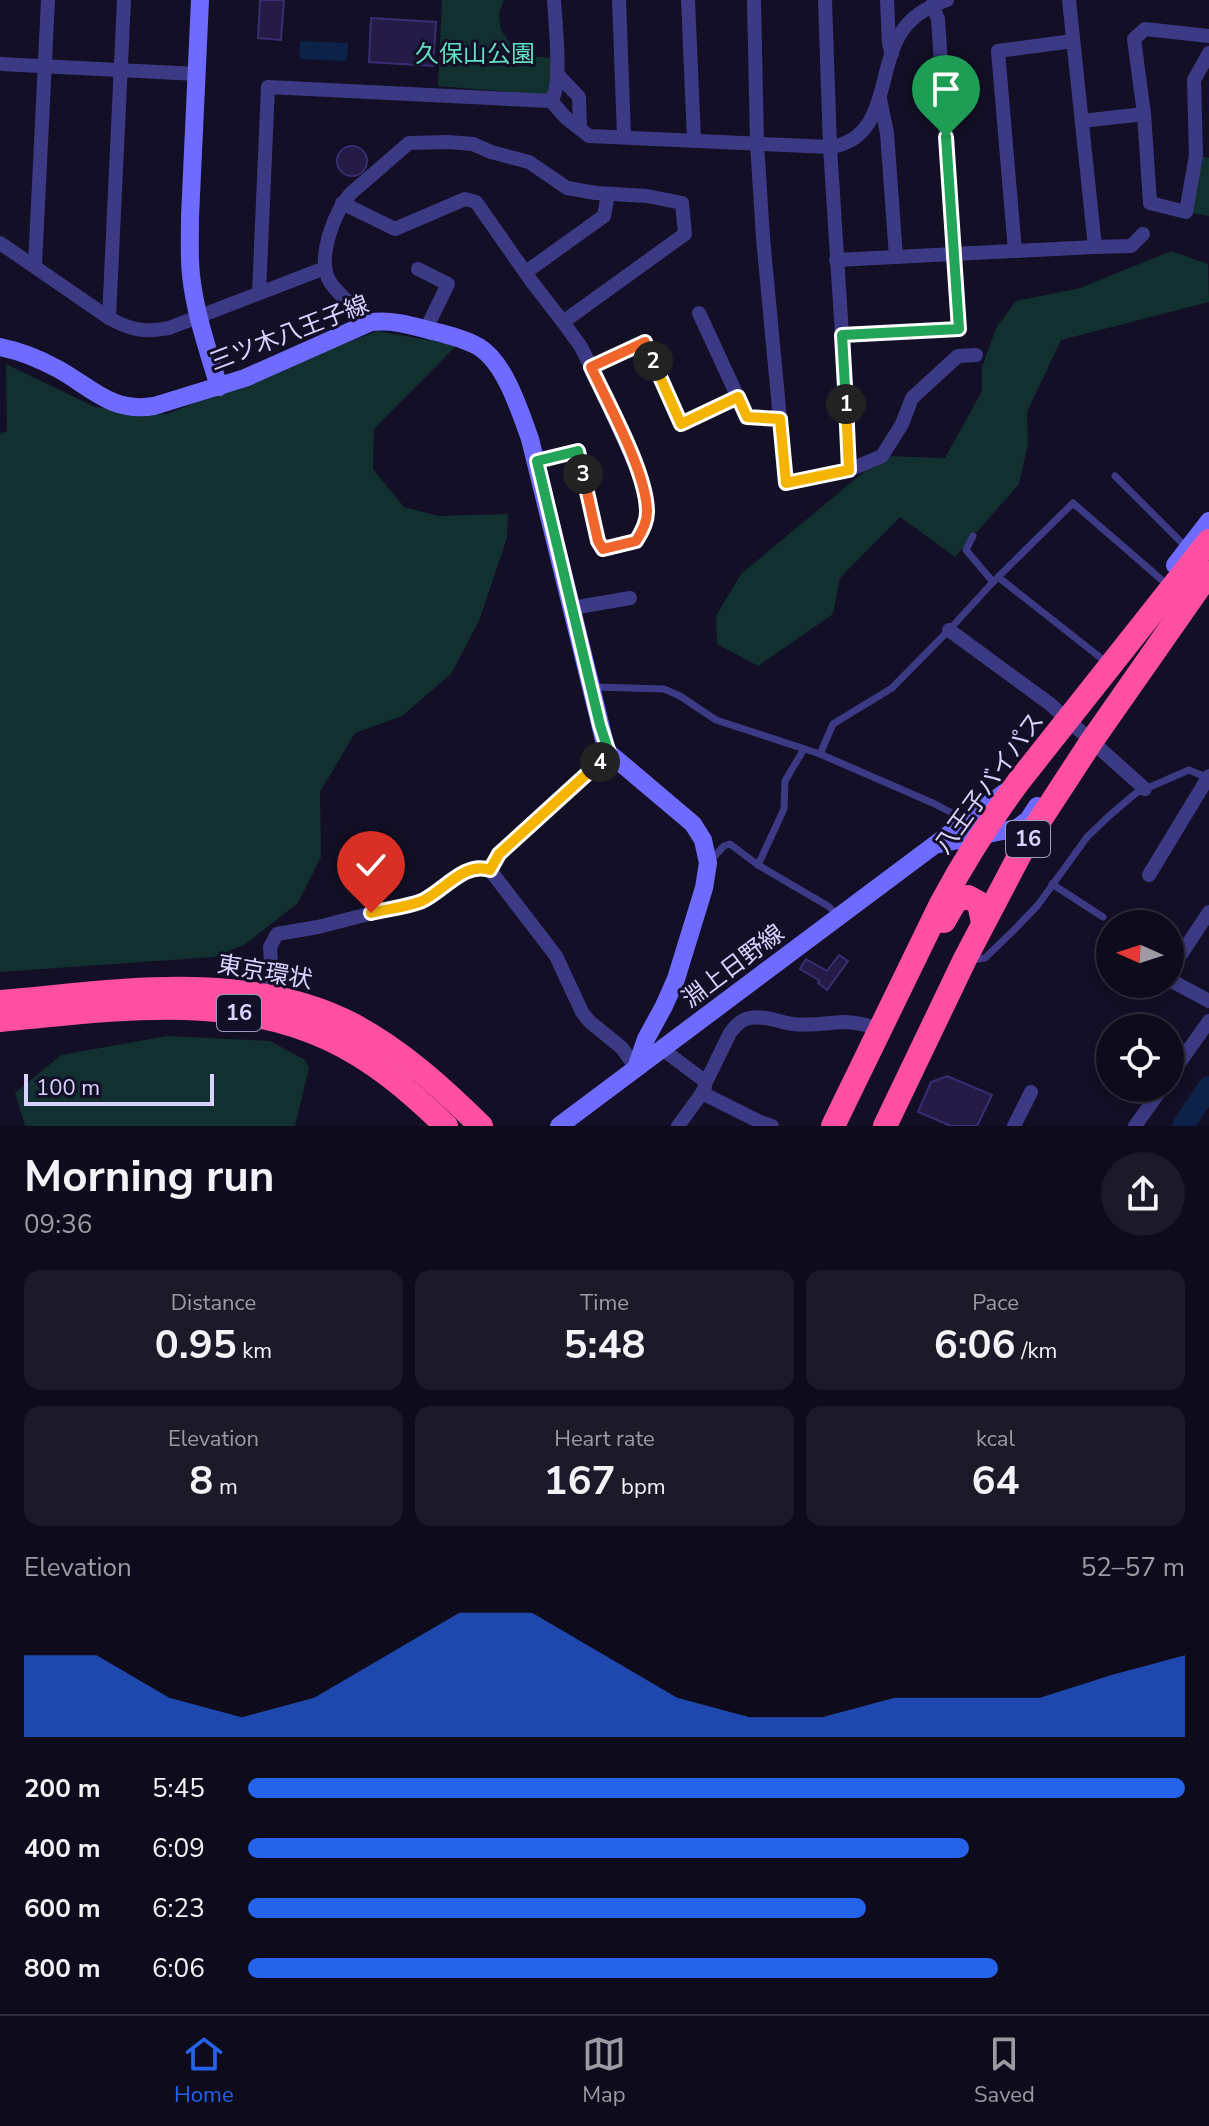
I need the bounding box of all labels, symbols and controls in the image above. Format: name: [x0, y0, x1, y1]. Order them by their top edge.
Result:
park label: 久保山公園: [415, 38, 535, 70]
pin: [912, 55, 980, 137]
icon: arrive: [924, 67, 968, 111]
street label: 三ツ木八王子線: [205, 288, 373, 378]
pin: 2: [633, 341, 673, 381]
text: 2: [646, 346, 660, 376]
pin: 1: [826, 384, 866, 424]
text: 1: [839, 389, 853, 419]
pin: 3: [563, 454, 603, 494]
text: 3: [576, 459, 590, 489]
street label: 八王子バイパス: [927, 706, 1051, 860]
pin: 4: [580, 742, 620, 782]
text: 4: [593, 747, 607, 777]
road number: 16: [1006, 821, 1050, 857]
pin: [337, 831, 405, 913]
icon: check: [349, 843, 393, 887]
north arrow: [1096, 910, 1184, 998]
map controls: [1096, 910, 1184, 1102]
street label: 淵上日野線: [675, 917, 791, 1015]
street label: 東京環状: [215, 948, 315, 996]
road number: 16: [217, 995, 261, 1031]
button: locate: [1096, 1014, 1184, 1102]
scale bar: [24, 1070, 214, 1106]
text: 100 m: [36, 1073, 100, 1103]
text: Morning run: [24, 1147, 274, 1207]
button: share: [1101, 1152, 1185, 1236]
text: 09:36: [24, 1207, 92, 1242]
text: Distance: [171, 1288, 256, 1318]
text: Time: [580, 1288, 629, 1318]
text: Pace: [972, 1288, 1019, 1318]
text: 0.95: [155, 1318, 237, 1372]
text: 5:48: [564, 1318, 645, 1372]
text: 6:06: [934, 1318, 1016, 1372]
text: km: [237, 1336, 272, 1366]
text: /km: [1016, 1336, 1057, 1366]
text: Elevation: [168, 1424, 259, 1454]
text: Heart rate: [554, 1424, 655, 1454]
text: kcal: [976, 1424, 1015, 1454]
text: 8: [189, 1454, 213, 1508]
text: 167: [543, 1454, 615, 1508]
text: 64: [972, 1454, 1020, 1508]
text: m: [213, 1472, 238, 1502]
text: bpm: [615, 1472, 666, 1502]
text: Elevation: [24, 1550, 132, 1585]
text: 52–57 m: [1081, 1550, 1185, 1585]
text: 200 m: [24, 1771, 101, 1806]
text: 5:45: [152, 1771, 205, 1806]
text: 400 m: [24, 1831, 101, 1866]
text: 6:09: [152, 1831, 205, 1866]
text: 600 m: [24, 1891, 101, 1926]
text: 6:23: [152, 1891, 205, 1926]
text: 800 m: [24, 1951, 101, 1986]
text: 6:06: [152, 1951, 205, 1986]
tab: Home: [174, 2032, 234, 2110]
tab: Map: [582, 2032, 626, 2110]
tab: Saved: [974, 2032, 1035, 2110]

